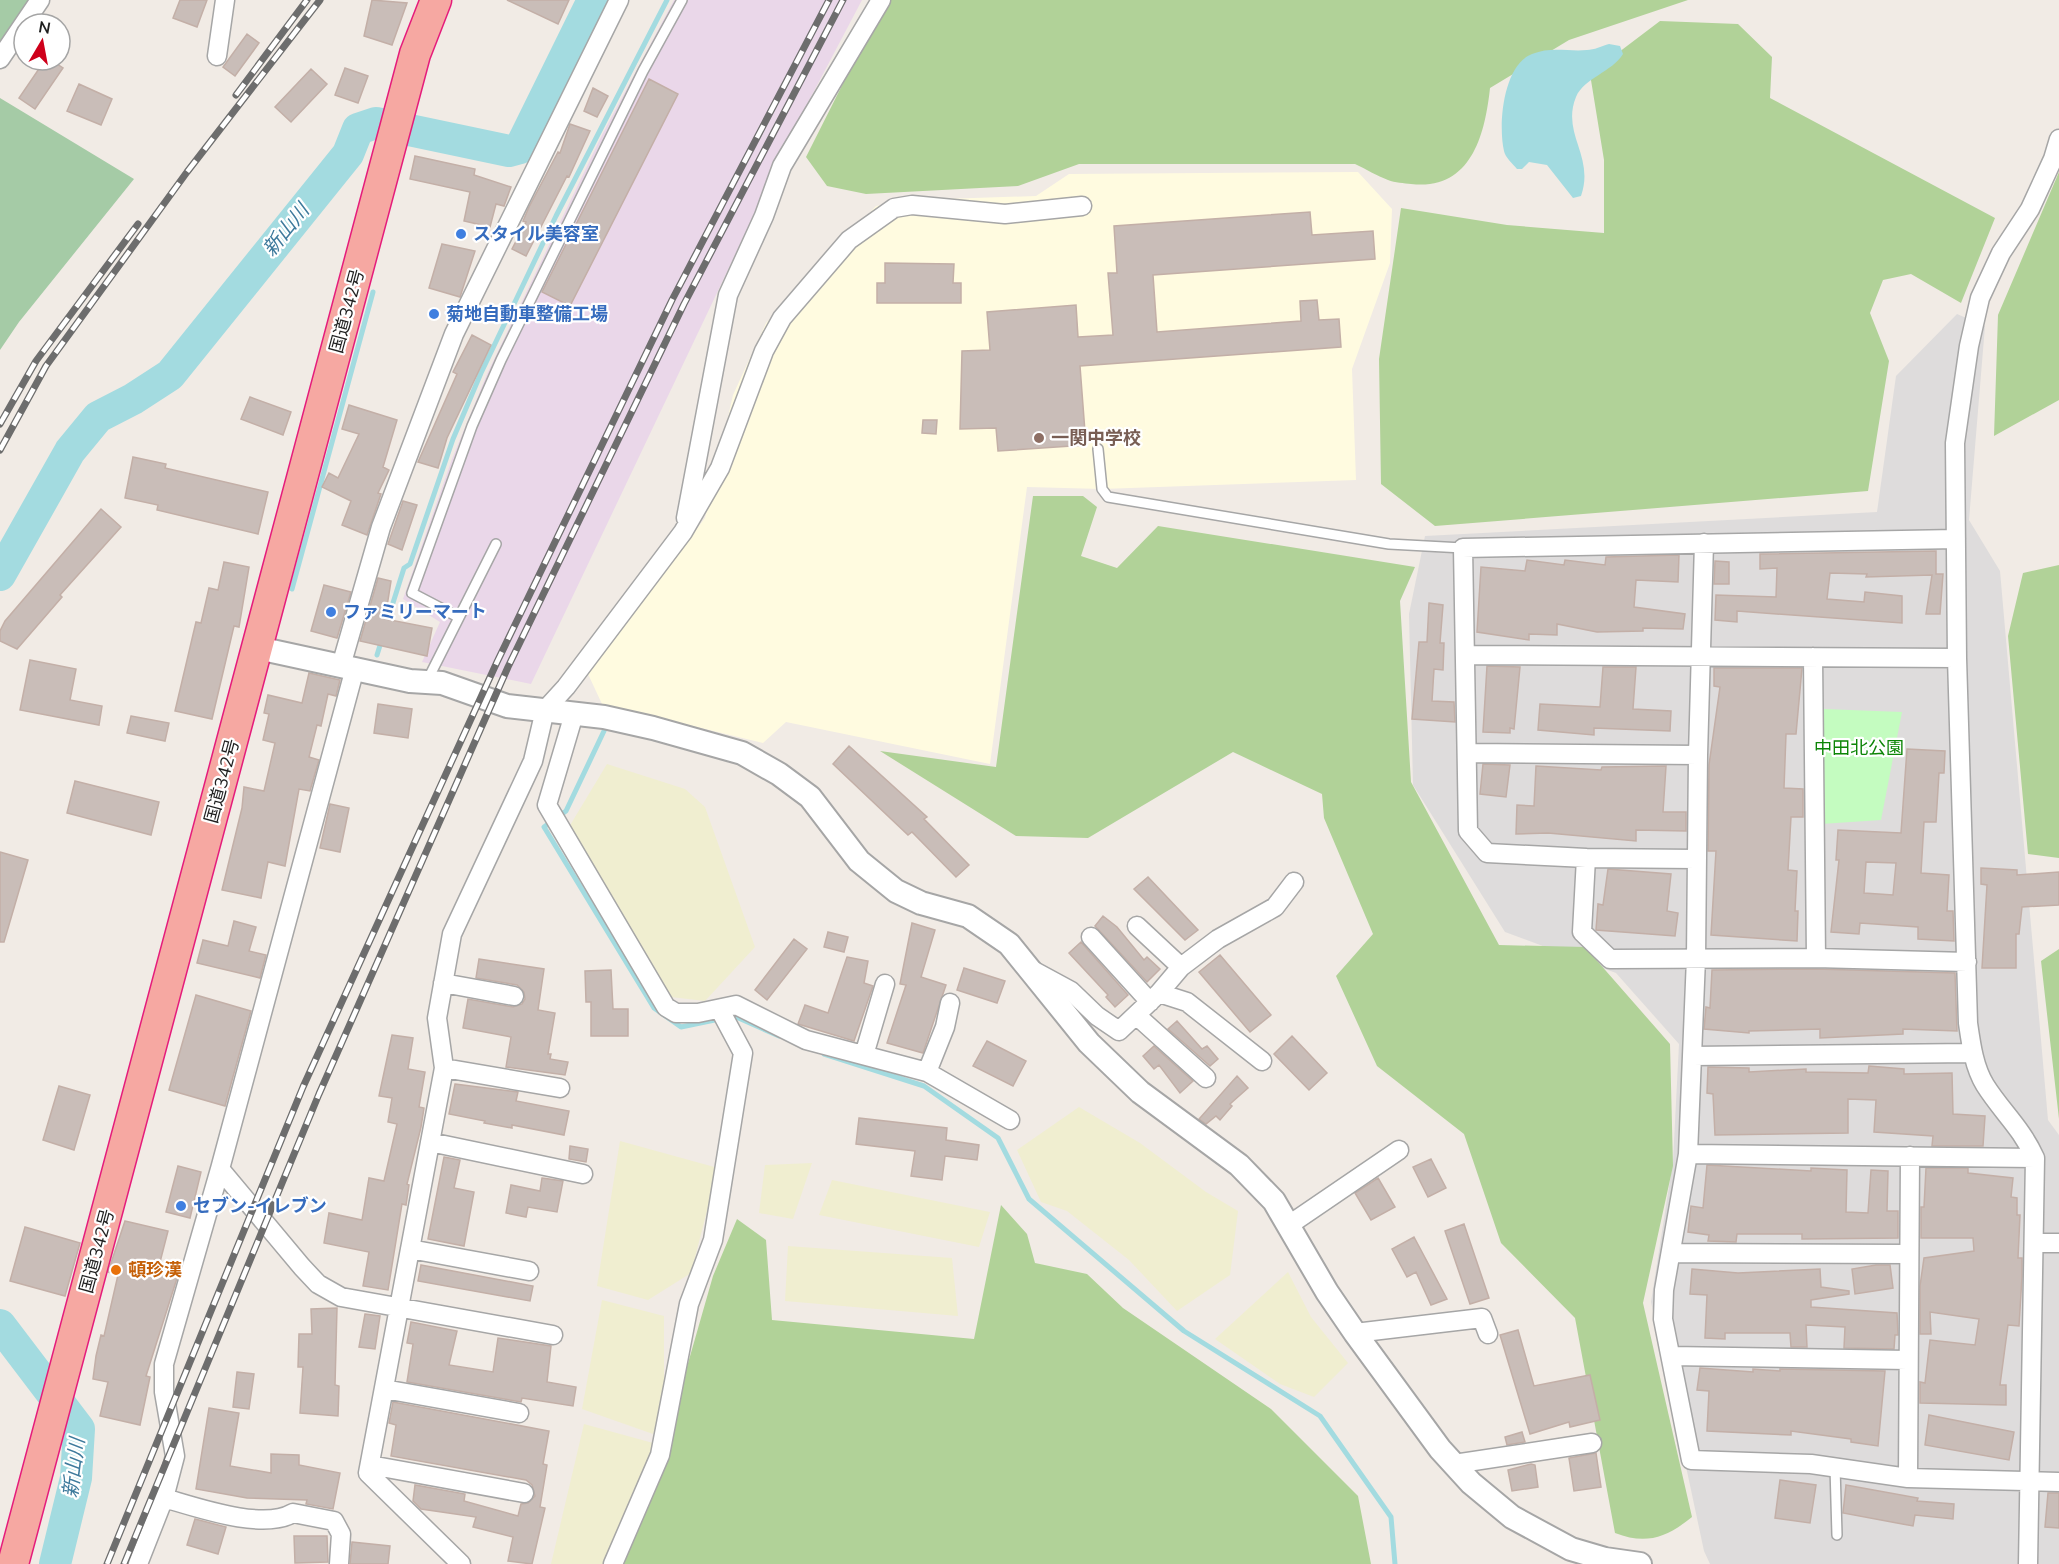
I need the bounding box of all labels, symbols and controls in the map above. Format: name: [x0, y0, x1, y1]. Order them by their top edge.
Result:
north arrow: [12, 12, 72, 72]
text: N: [37, 16, 52, 40]
water label: 新山川: [257, 197, 317, 262]
place label: スタイル美容室: [473, 222, 599, 246]
marker: スタイル美容室: [454, 227, 468, 241]
street label: 国道342号: [324, 266, 370, 356]
place label: 菊地自動車整備工場: [446, 302, 608, 326]
marker: 菊地自動車整備工場: [427, 307, 441, 321]
place label: 一関中学校: [1051, 426, 1141, 450]
marker: 一関中学校: [1032, 431, 1046, 445]
place label: ファミリーマート: [343, 600, 487, 624]
marker: ファミリーマート: [324, 605, 338, 619]
street label: 国道342号: [199, 736, 245, 826]
park label: 中田北公園: [1814, 736, 1904, 760]
place label: セブン-イレブン: [193, 1194, 327, 1218]
marker: セブン-イレブン: [174, 1199, 188, 1213]
street label: 国道342号: [74, 1206, 120, 1296]
place label: 頓珍漢: [128, 1258, 182, 1282]
marker: 頓珍漢: [109, 1263, 123, 1277]
water label: 新山川: [57, 1435, 91, 1499]

